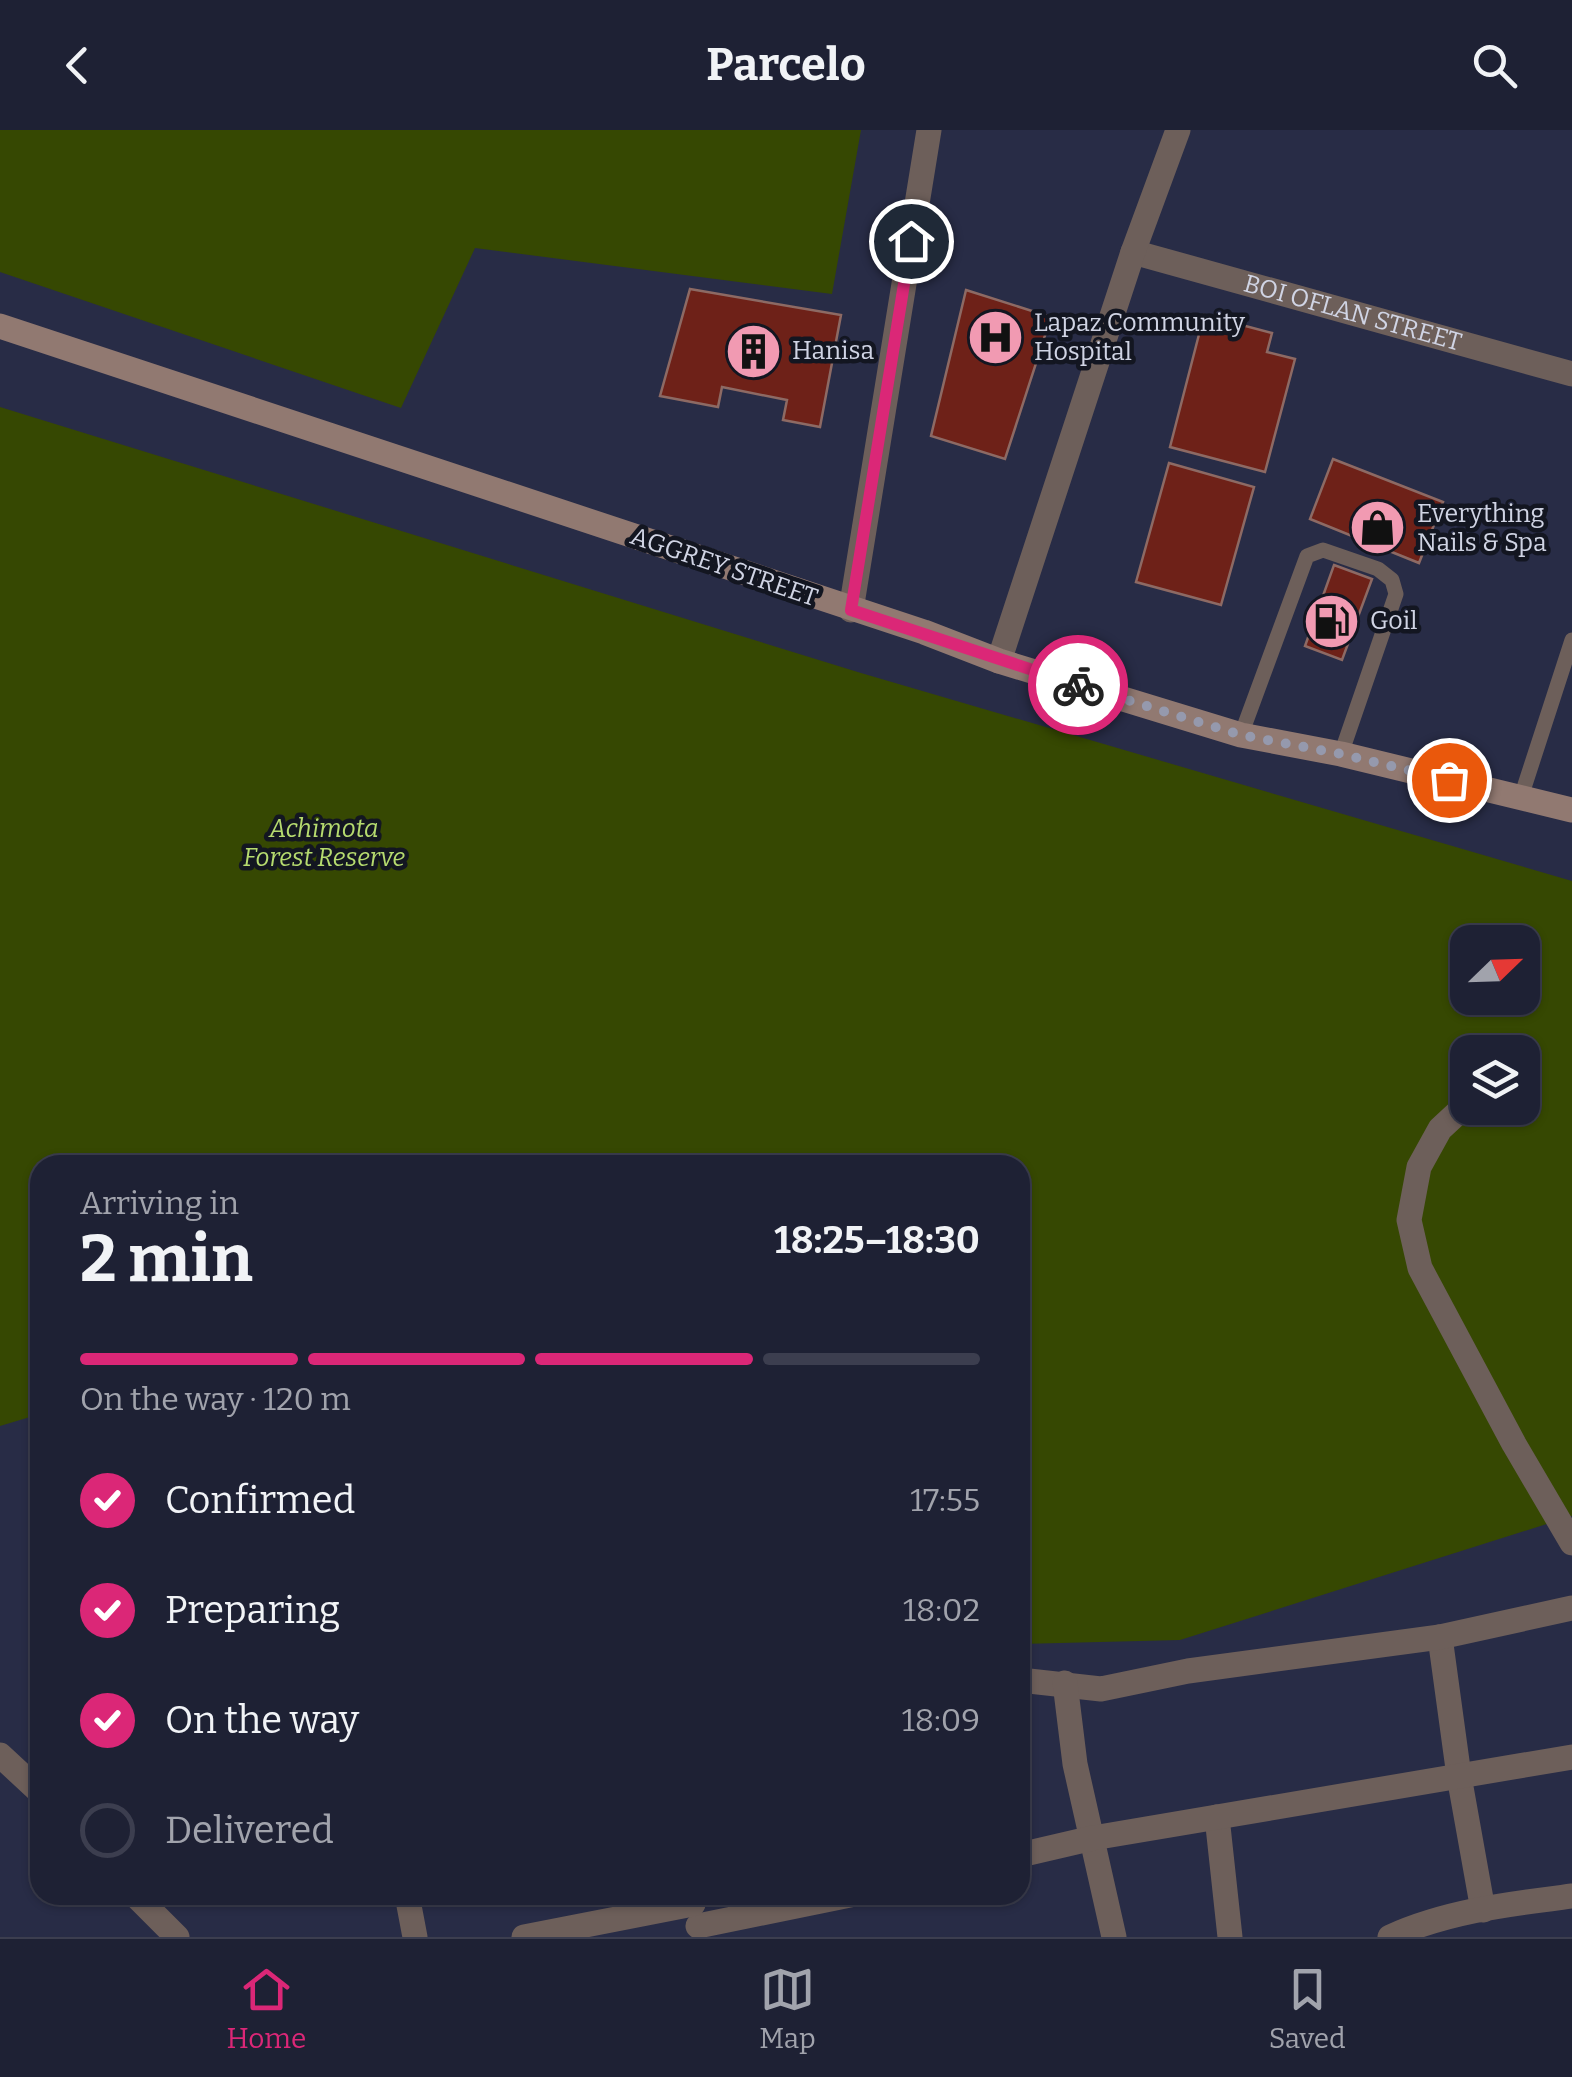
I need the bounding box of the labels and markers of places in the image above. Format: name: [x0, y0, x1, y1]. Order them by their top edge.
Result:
pin: [869, 199, 954, 284]
hospital icon: Lapaz Community Hospital: [965, 307, 1025, 367]
place label: Lapaz Community Hospital: [1034, 308, 1246, 367]
building icon: Hanisa: [723, 321, 783, 381]
place label: Hanisa: [792, 336, 874, 366]
shop icon: Everything Nails & Spa: [1348, 498, 1408, 558]
place label: Everything Nails & Spa: [1417, 499, 1547, 558]
fuel station icon: Goil: [1301, 591, 1361, 651]
place label: Goil: [1370, 606, 1417, 636]
pin: [1407, 738, 1492, 823]

